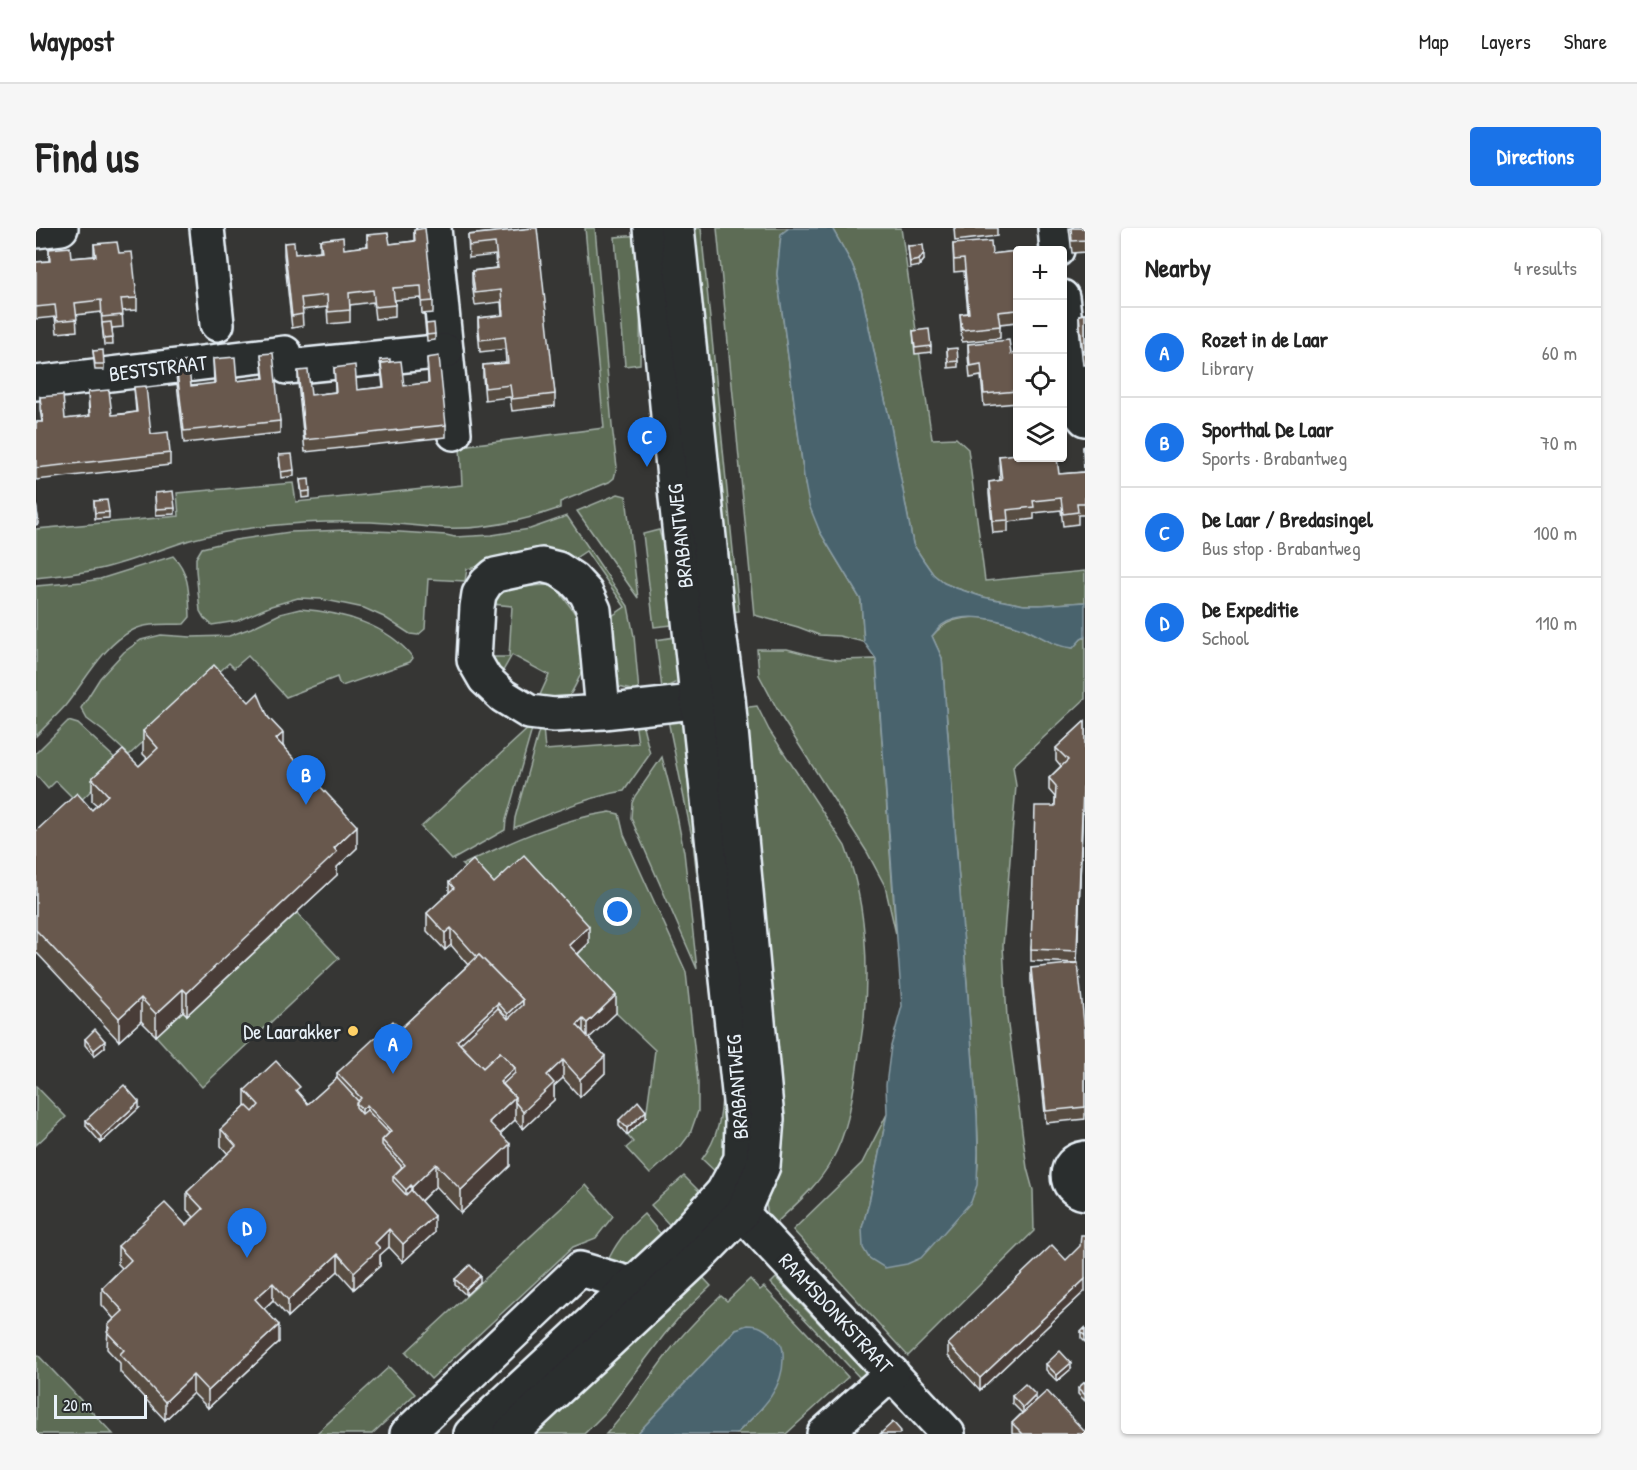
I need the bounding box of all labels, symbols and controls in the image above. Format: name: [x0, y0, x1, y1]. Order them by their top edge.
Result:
text: Waypost: [30, 22, 114, 60]
text: Map: [1419, 27, 1448, 56]
text: Layers: [1481, 27, 1531, 56]
text: Share: [1564, 27, 1607, 56]
button: Directions: [1470, 127, 1601, 186]
text: Find us: [36, 128, 139, 185]
map controls: [1013, 246, 1067, 462]
button: +: [1013, 246, 1067, 300]
text: Nearby: [1145, 250, 1211, 285]
text: 4 results: [1514, 254, 1577, 281]
button: −: [1013, 300, 1067, 354]
text: Rozet in de Laar: [1202, 324, 1328, 354]
text: A: [1160, 339, 1169, 366]
text: 60 m: [1542, 339, 1577, 366]
street label: BESTSTRAAT: [107, 347, 210, 388]
button: locate: [1013, 354, 1067, 408]
text: Library: [1202, 354, 1254, 381]
button: layers: [1013, 408, 1067, 462]
text: Sporthal De Laar: [1202, 414, 1333, 444]
pin: C: [628, 418, 666, 467]
text: B: [1159, 429, 1170, 456]
text: 70 m: [1540, 429, 1577, 456]
text: Sports · Brabantweg: [1202, 444, 1347, 471]
street label: BRABANTWEG: [660, 482, 700, 590]
text: De Laar / Bredasingel: [1202, 504, 1373, 534]
text: C: [1159, 519, 1170, 546]
text: 100 m: [1534, 519, 1577, 546]
text: Bus stop · Brabantweg: [1202, 534, 1361, 561]
text: De Expeditie: [1202, 594, 1299, 624]
text: D: [1160, 609, 1169, 636]
text: 110 m: [1535, 609, 1577, 636]
text: School: [1202, 624, 1249, 651]
pin: B: [286, 756, 326, 805]
your location: [603, 897, 632, 926]
place label: De Laarakker: [243, 1017, 341, 1046]
marker: De Laarakker: [346, 1024, 360, 1038]
pin: A: [374, 1024, 412, 1074]
street label: BRABANTWEG: [719, 1034, 755, 1140]
pin: D: [228, 1208, 266, 1258]
street label: RAAMSDONKSTRAAT: [772, 1246, 900, 1381]
scale bar: [54, 1392, 147, 1420]
text: 20 m: [63, 1394, 92, 1416]

